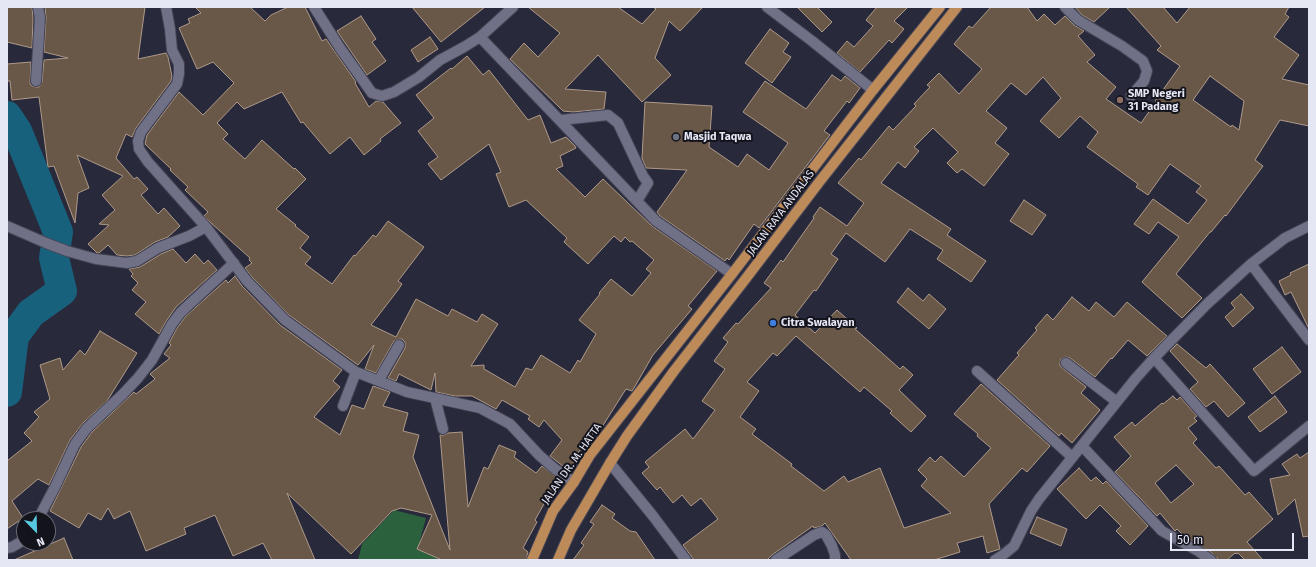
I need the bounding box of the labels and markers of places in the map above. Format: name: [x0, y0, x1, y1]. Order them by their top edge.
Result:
place label: SMP Negeri 31 Padang: [1128, 87, 1185, 113]
marker: SMP Negeri 31 Padang: [1115, 95, 1125, 105]
place label: Masjid Taqwa: [684, 130, 751, 144]
marker: Masjid Taqwa: [671, 132, 681, 142]
place label: Citra Swalayan: [781, 316, 855, 330]
marker: Citra Swalayan: [768, 318, 778, 328]

